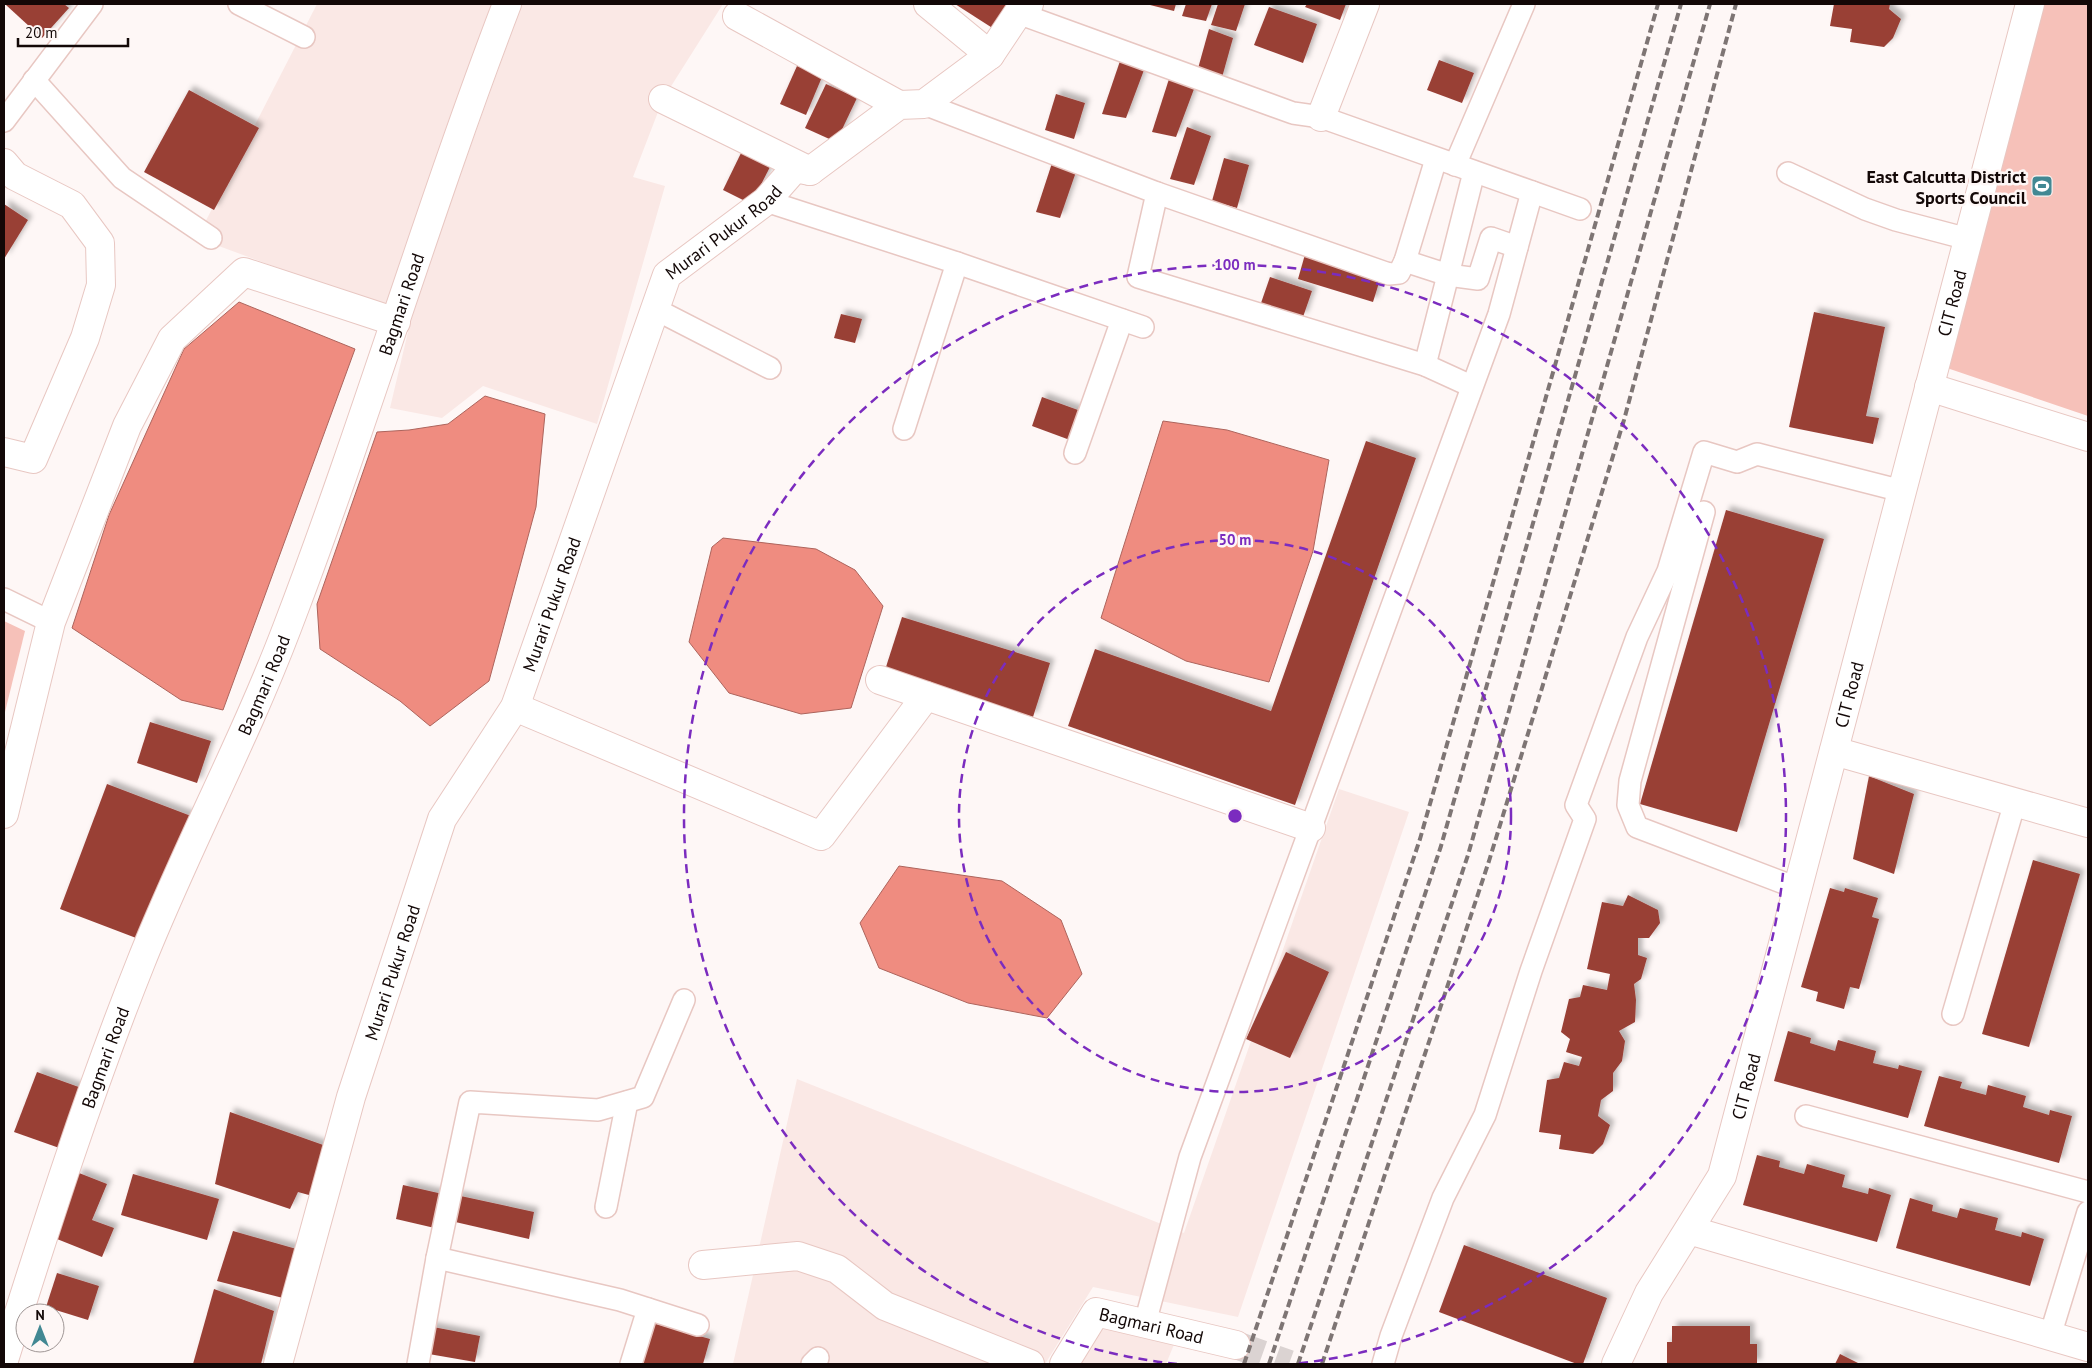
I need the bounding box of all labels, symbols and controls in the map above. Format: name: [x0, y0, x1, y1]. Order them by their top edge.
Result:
scale bar: [18, 15, 128, 47]
text: 20 m: [25, 23, 58, 42]
place label: East Calcutta District Sports Council: [1866, 165, 2027, 209]
sports icon: East Calcutta District Sports Council: [2030, 174, 2054, 198]
street label: Murari Pukur Road: [660, 180, 787, 284]
street label: Bagmari Road: [373, 250, 429, 358]
text: 100 m: [1214, 255, 1256, 274]
street label: CIT Road: [1932, 267, 1971, 339]
text: 50 m: [1219, 530, 1251, 549]
street label: Murari Pukur Road: [517, 534, 585, 675]
street label: Bagmari Road: [232, 632, 295, 739]
street label: CIT Road: [1829, 659, 1868, 730]
centre of rings: [1226, 807, 1244, 825]
street label: Murari Pukur Road: [359, 902, 425, 1043]
street label: Bagmari Road: [76, 1003, 134, 1111]
street label: CIT Road: [1726, 1051, 1765, 1122]
street label: Bagmari Road: [1097, 1302, 1206, 1348]
north arrow: [15, 1303, 65, 1353]
text: N: [35, 1306, 45, 1324]

